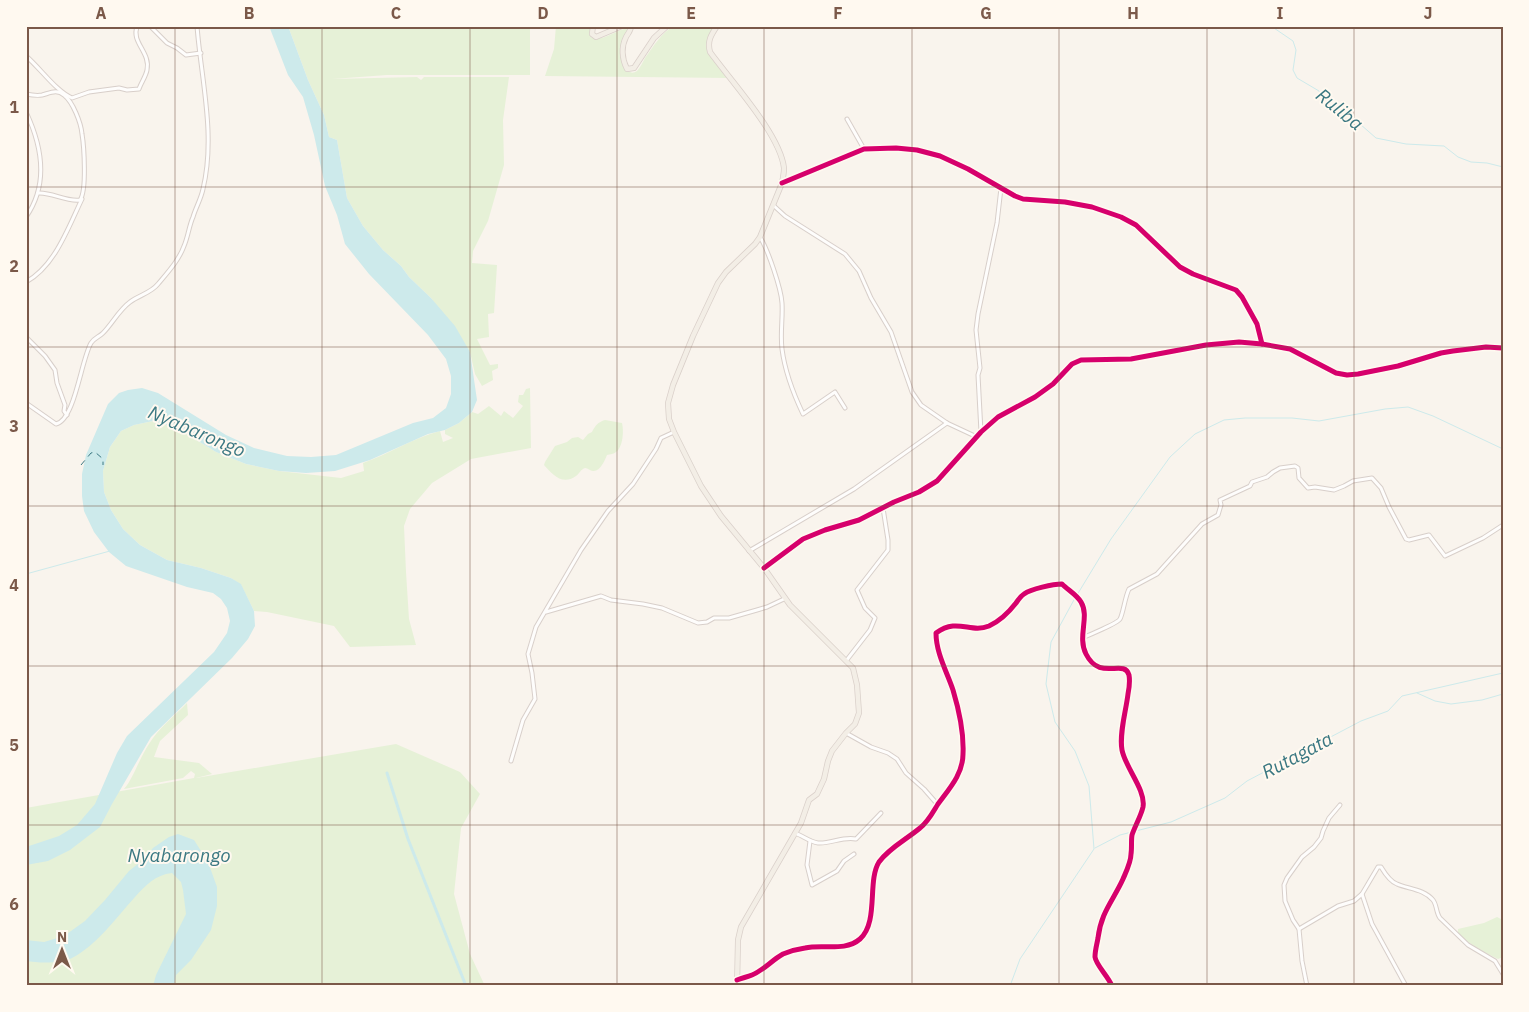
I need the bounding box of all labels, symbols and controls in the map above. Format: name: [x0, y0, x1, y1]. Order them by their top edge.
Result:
text: A: [96, 3, 107, 23]
text: B: [244, 3, 255, 23]
text: C: [391, 3, 401, 23]
text: D: [537, 3, 549, 23]
text: E: [686, 3, 696, 23]
text: F: [833, 3, 843, 23]
text: G: [980, 3, 992, 23]
text: H: [1127, 3, 1139, 23]
text: I: [1277, 3, 1284, 23]
text: J: [1424, 3, 1432, 23]
water label: Ruliba: [1311, 83, 1369, 135]
text: 1: [9, 97, 19, 117]
text: 2: [9, 256, 19, 276]
water label: Nyabarongo: [145, 400, 249, 462]
text: 3: [9, 416, 19, 436]
text: 4: [9, 575, 19, 595]
water label: Rutagata: [1257, 726, 1337, 784]
text: 5: [9, 735, 19, 755]
water label: Nyabarongo: [127, 843, 231, 867]
text: 6: [9, 894, 19, 914]
north arrow: [38, 924, 88, 974]
text: N: [57, 928, 67, 946]

